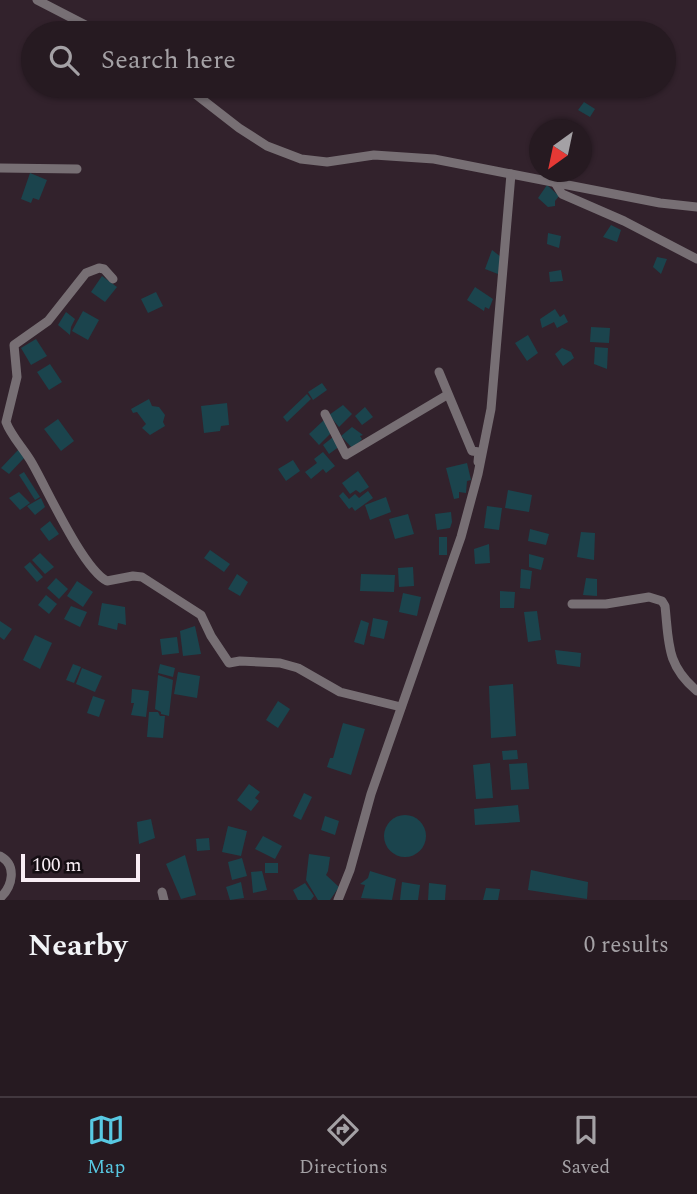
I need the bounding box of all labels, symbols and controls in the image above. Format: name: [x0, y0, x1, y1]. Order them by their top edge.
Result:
search box: [21, 21, 676, 98]
text: Search here: [101, 40, 236, 80]
icon: search: [45, 41, 83, 79]
north arrow: [529, 119, 592, 182]
scale bar: [21, 851, 140, 883]
text: 100 m: [32, 851, 82, 880]
text: Nearby: [28, 923, 127, 969]
text: 0 results: [584, 928, 669, 963]
tab: Map: [87, 1111, 125, 1182]
tab: Directions: [299, 1111, 388, 1182]
tab: Saved: [561, 1111, 610, 1182]

